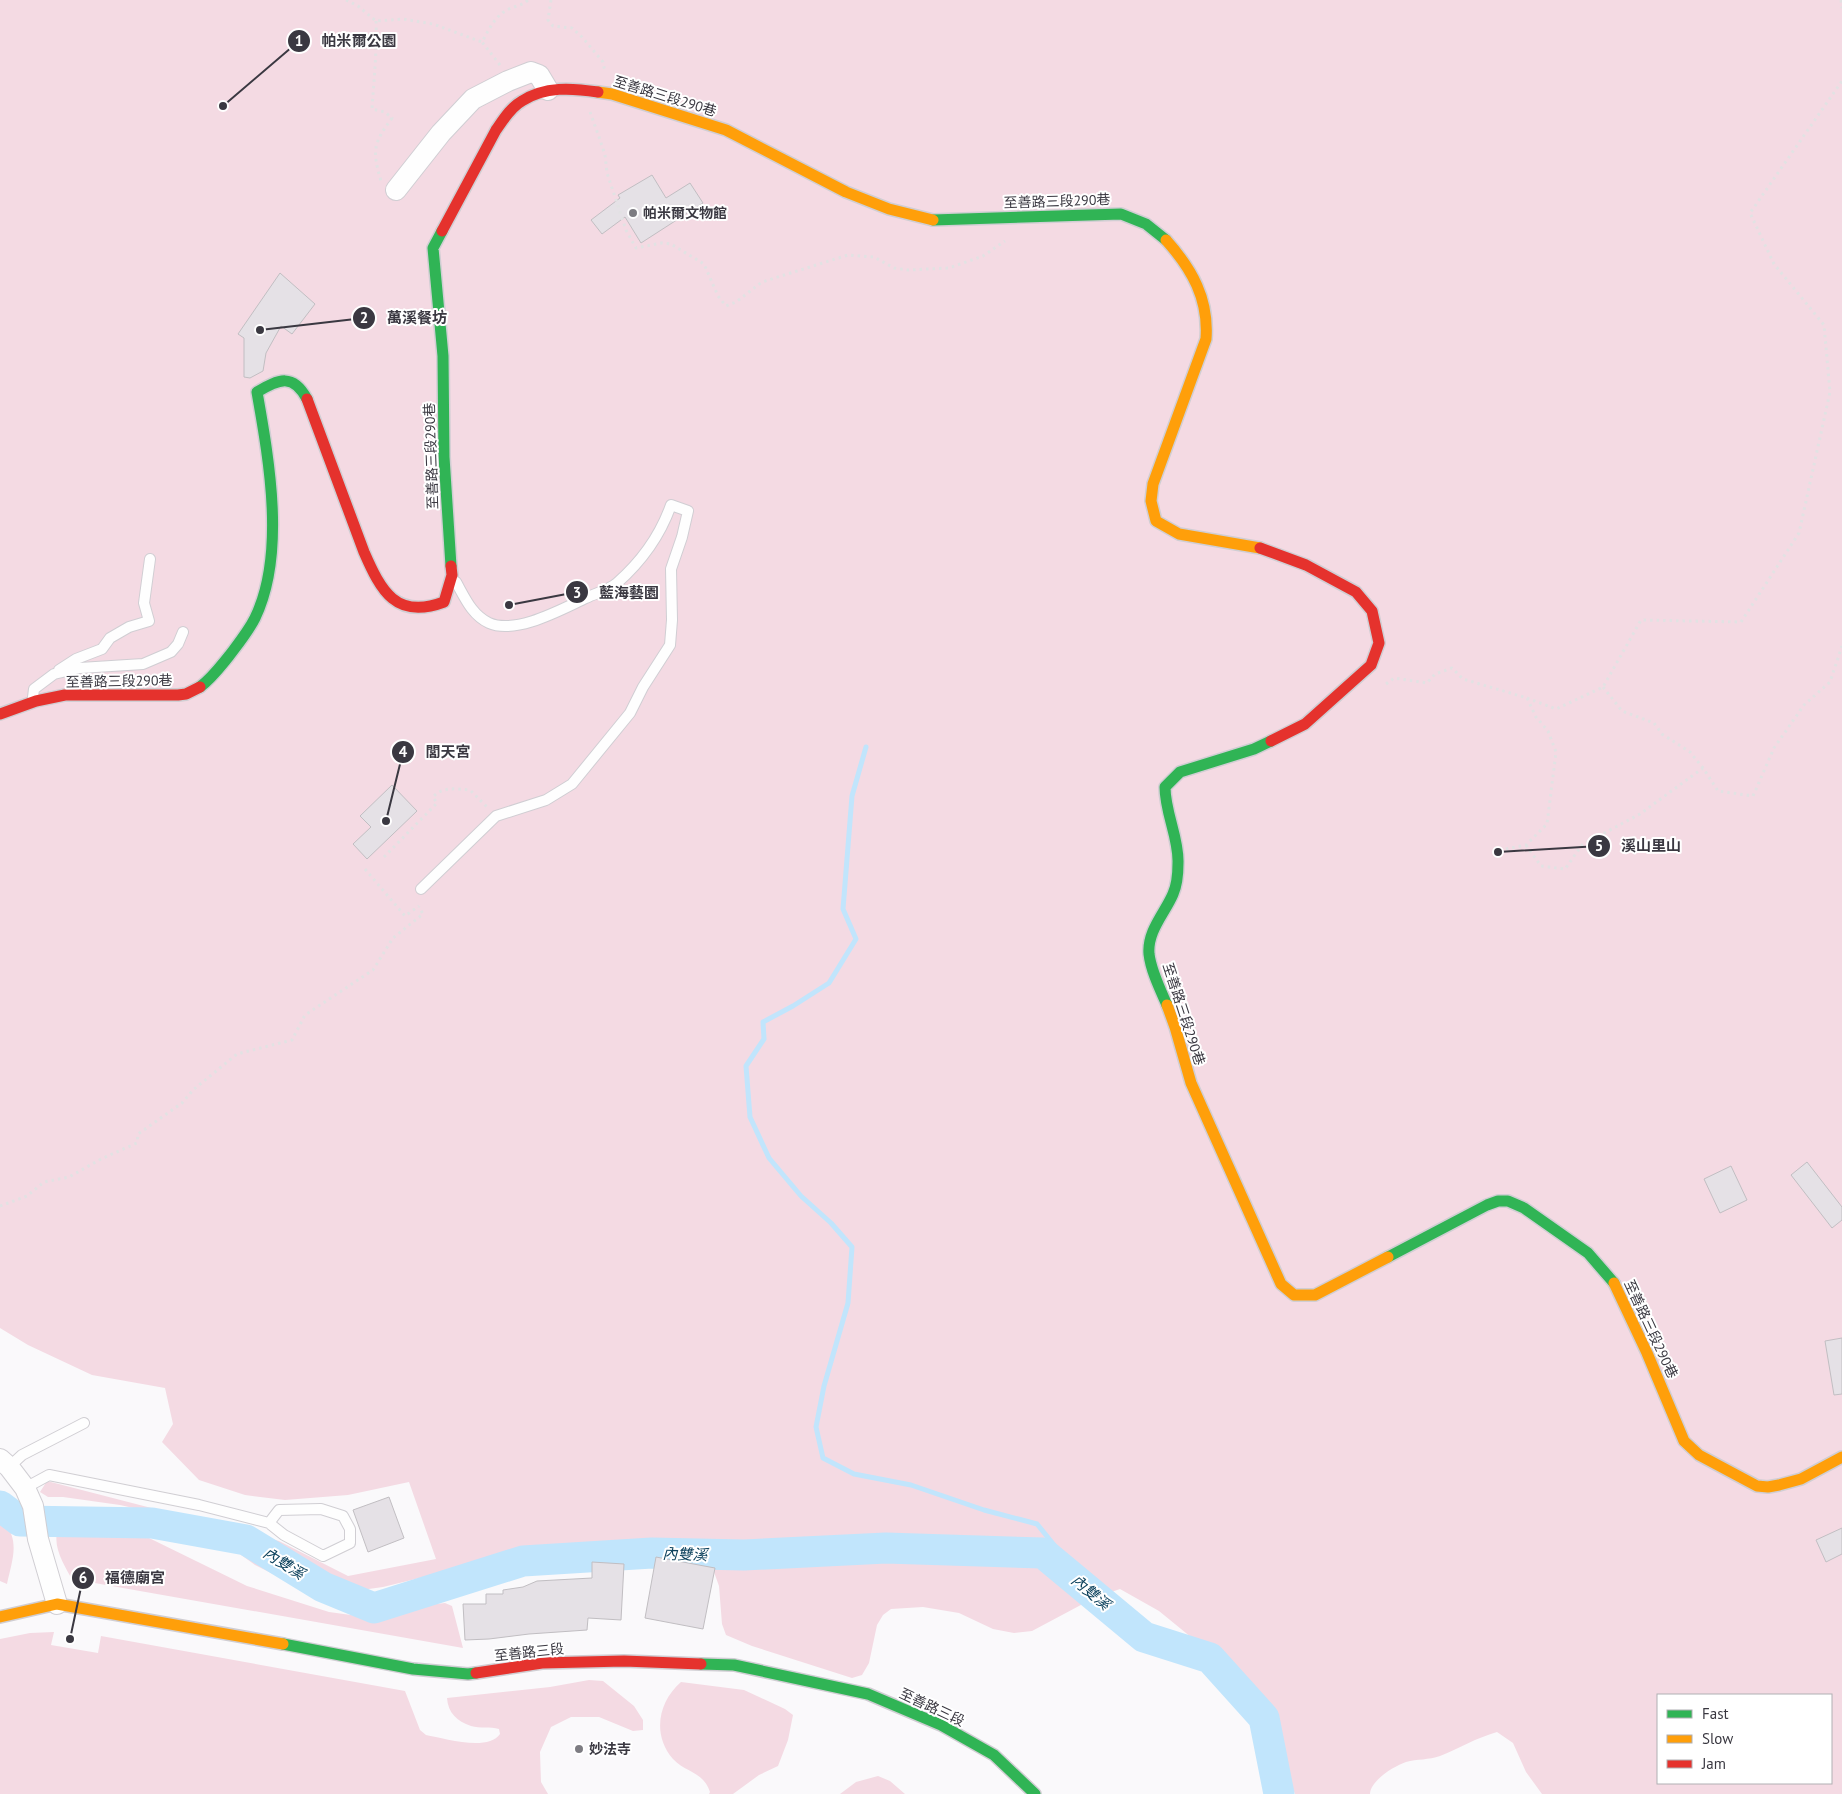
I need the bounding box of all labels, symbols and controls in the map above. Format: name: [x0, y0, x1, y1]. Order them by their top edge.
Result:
callout: 帕米爾公園: [287, 26, 407, 56]
text: 1: [295, 31, 303, 50]
text: 帕米爾公園: [321, 31, 397, 50]
street label: 至善路三段290巷: [611, 72, 719, 120]
street label: 至善路三段290巷: [1003, 190, 1111, 212]
place label: 帕米爾文物館: [643, 204, 727, 222]
marker: 帕米爾文物館: [627, 207, 639, 219]
callout: 萬溪餐坊: [352, 303, 457, 333]
text: 2: [360, 308, 368, 327]
text: 萬溪餐坊: [387, 308, 447, 327]
street label: 至善路三段290巷: [420, 402, 442, 510]
callout: 藍海藝園: [564, 577, 669, 607]
text: 3: [573, 583, 581, 602]
text: 藍海藝園: [599, 583, 659, 602]
street label: 至善路三段290巷: [65, 671, 173, 691]
callout: 閭天宮: [390, 737, 480, 767]
text: 4: [399, 742, 408, 761]
text: 閭天宮: [425, 742, 471, 761]
callout: 溪山里山: [1586, 831, 1691, 861]
text: 5: [1595, 836, 1603, 855]
text: 溪山里山: [1621, 836, 1681, 855]
street label: 至善路三段290巷: [1159, 960, 1209, 1068]
street label: 至善路三段290巷: [1620, 1277, 1682, 1381]
water label: 內雙溪: [260, 1543, 310, 1584]
water label: 內雙溪: [662, 1544, 710, 1564]
callout: 福德廟宮: [70, 1563, 175, 1593]
text: 6: [79, 1568, 87, 1587]
text: 福德廟宮: [105, 1568, 165, 1587]
water label: 內雙溪: [1068, 1570, 1116, 1615]
street label: 至善路三段: [493, 1639, 565, 1665]
street label: 至善路三段: [896, 1684, 968, 1730]
legend: [1657, 1694, 1832, 1784]
text: Fast: [1702, 1704, 1729, 1723]
text: Slow: [1702, 1729, 1733, 1748]
place label: 妙法寺: [589, 1740, 631, 1758]
marker: 妙法寺: [573, 1743, 585, 1755]
text: Jam: [1701, 1754, 1726, 1773]

